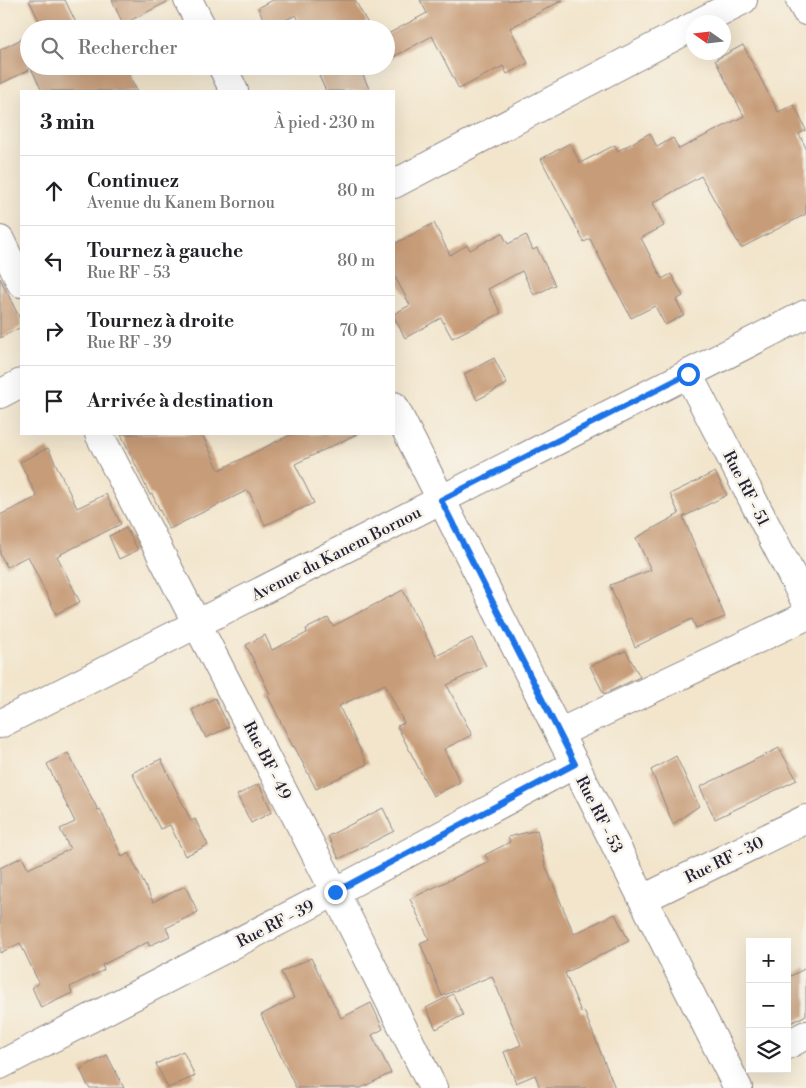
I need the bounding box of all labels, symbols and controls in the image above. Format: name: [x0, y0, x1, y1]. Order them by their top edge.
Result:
north arrow: [686, 15, 731, 60]
search box: [20, 20, 395, 75]
icon: search: [38, 34, 66, 62]
text: Rechercher: [78, 36, 177, 60]
text: 3 min: [40, 110, 95, 136]
text: À pied · 230 m: [274, 113, 375, 133]
text: Continuez: [87, 169, 179, 193]
icon: ahead: [40, 177, 68, 205]
text: 80 m: [337, 181, 375, 201]
text: Avenue du Kanem Bornou: [87, 193, 275, 213]
text: Tournez à gauche: [87, 239, 243, 263]
icon: left: [40, 247, 68, 275]
text: 80 m: [337, 251, 375, 271]
text: Rue RF - 53: [87, 263, 171, 283]
text: Tournez à droite: [87, 309, 234, 333]
icon: right: [40, 317, 68, 345]
text: 70 m: [339, 321, 375, 341]
text: Rue RF - 39: [87, 333, 172, 353]
route start: [677, 363, 700, 386]
icon: arrive: [40, 387, 68, 415]
text: Arrivée à destination: [87, 389, 273, 413]
street label: Rue RF - 51: [719, 447, 774, 530]
street label: Avenue du Kanem Bornou: [247, 502, 425, 606]
street label: Rue BF - 49: [239, 718, 296, 803]
street label: Rue RF - 53: [571, 773, 627, 856]
street label: Rue RF - 30: [682, 832, 767, 888]
route end: [324, 881, 347, 904]
street label: Rue RF - 39: [233, 896, 318, 952]
map controls: [746, 938, 791, 1073]
button: +: [746, 938, 791, 983]
button: −: [746, 983, 791, 1028]
button: layers: [746, 1028, 791, 1073]

